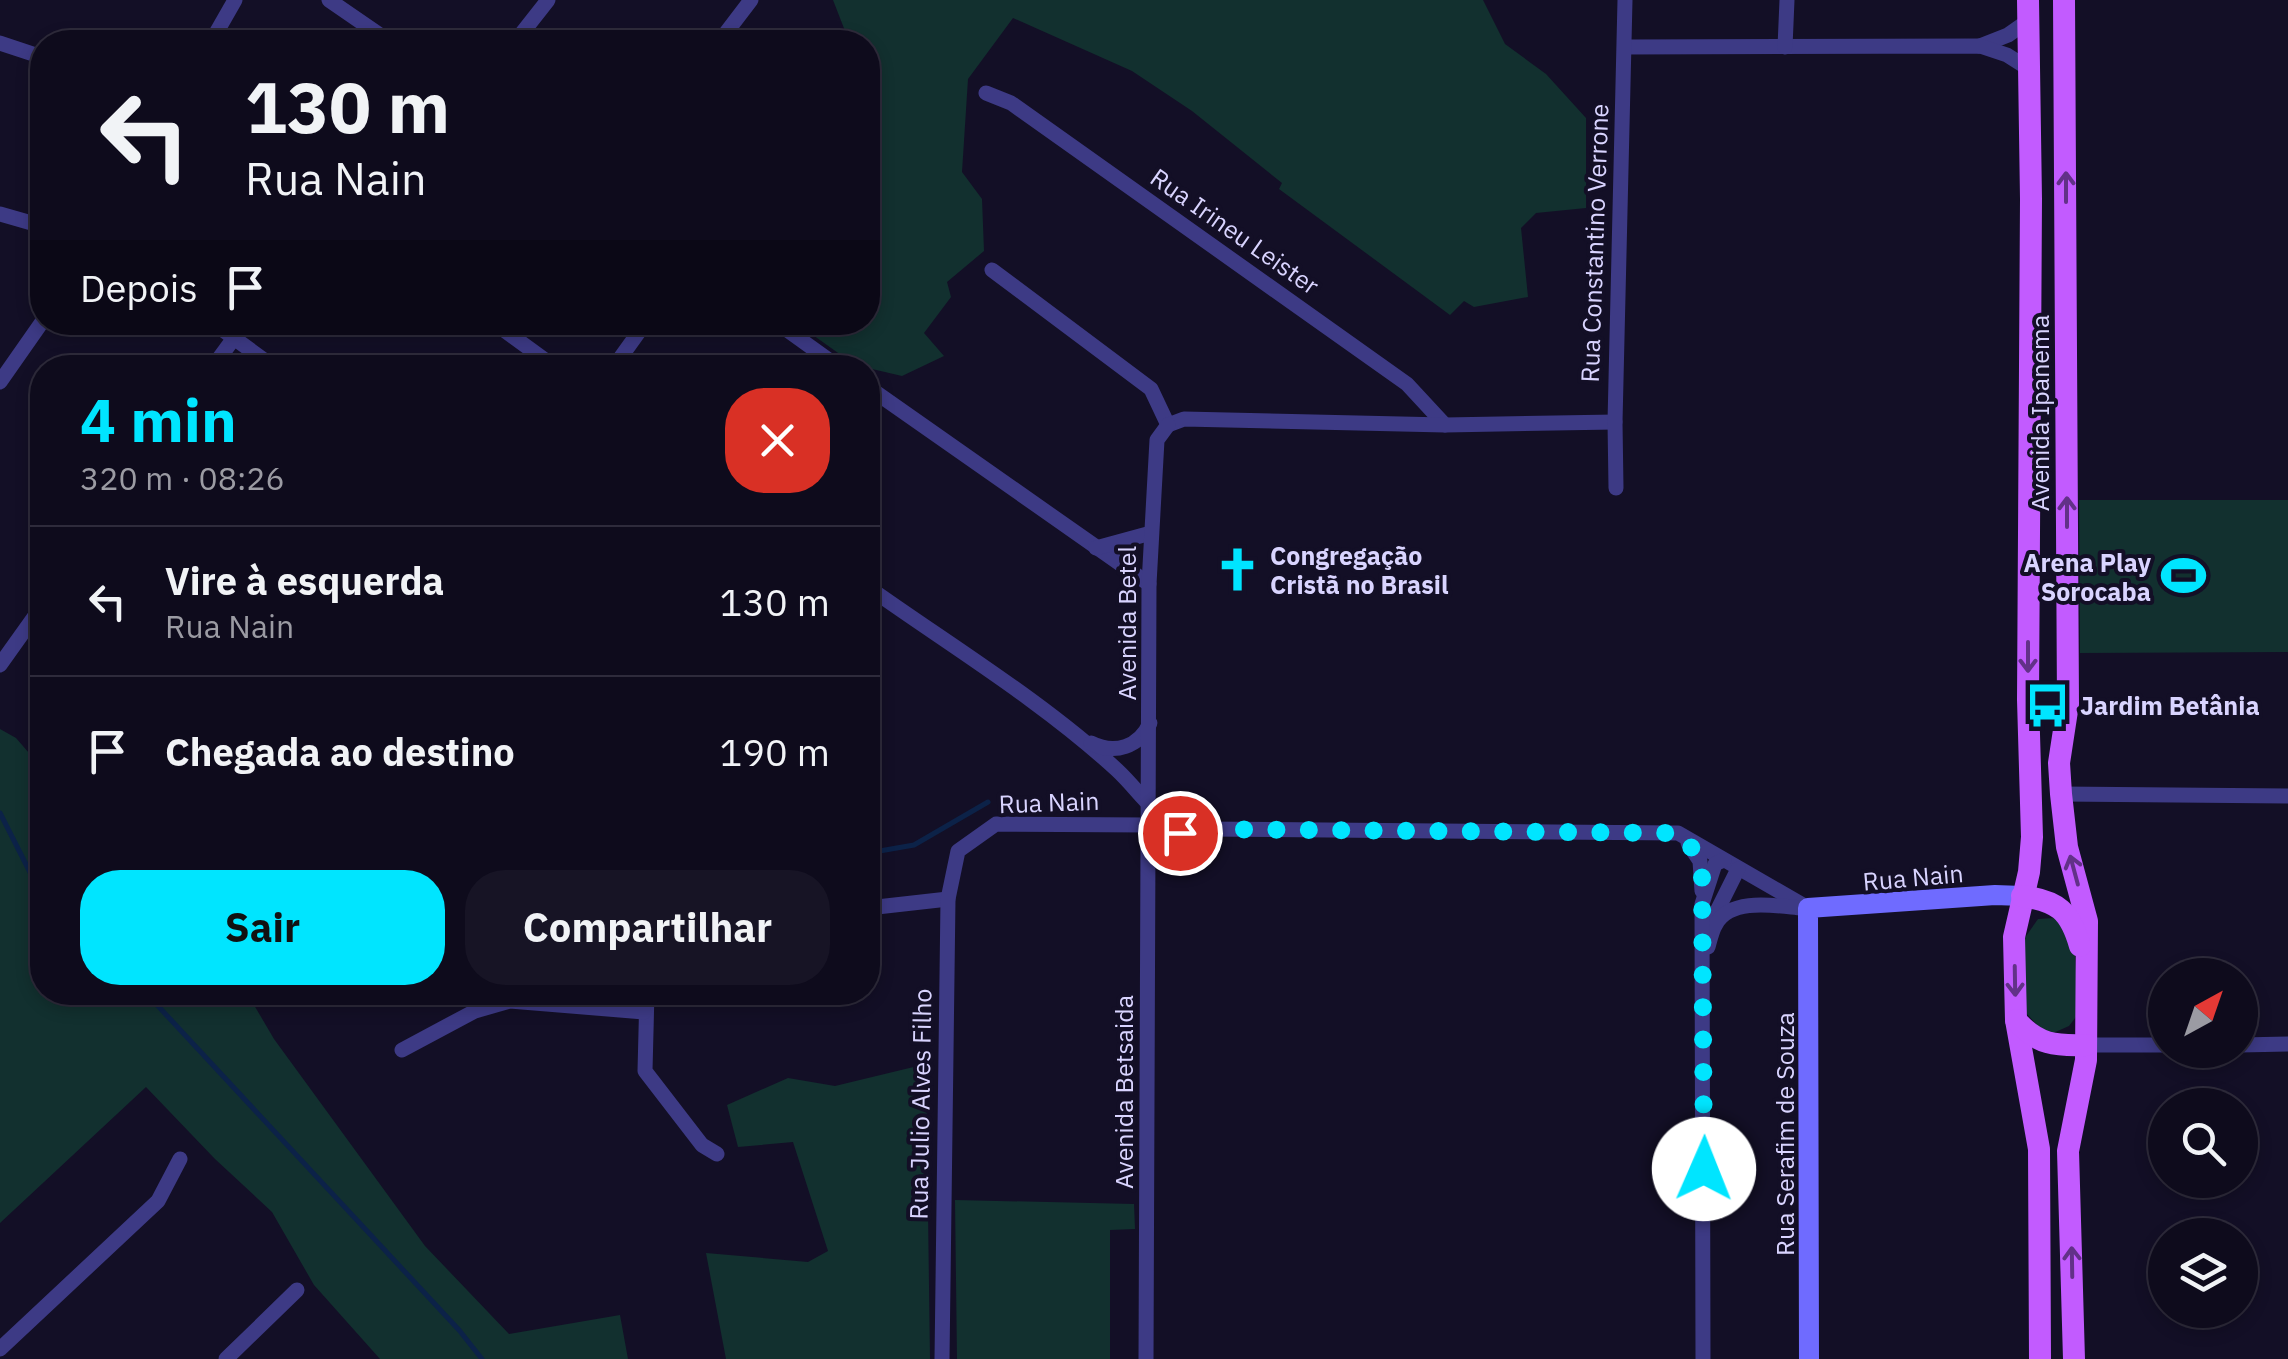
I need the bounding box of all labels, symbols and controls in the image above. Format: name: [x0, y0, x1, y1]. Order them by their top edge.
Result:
text: 130 m: [245, 61, 450, 152]
icon: left: [80, 70, 210, 200]
street label: Rua Constantino Verrone: [1573, 103, 1615, 383]
text: Rua Nain: [245, 149, 427, 207]
street label: Rua Irineu Leister: [1144, 160, 1326, 302]
one-way arrow: [2056, 172, 2076, 204]
icon: arrive: [218, 260, 273, 315]
text: Depois: [80, 263, 198, 312]
street label: Avenida Ipanema: [2023, 315, 2056, 511]
text: 4 min: [80, 380, 237, 459]
button: close: [725, 388, 830, 493]
text: 320 m · 08:26: [80, 457, 285, 499]
one-way arrow: [2058, 497, 2076, 530]
place label: Congregação Cristã no Brasil: [1270, 539, 1449, 601]
street label: Avenida Betel: [1110, 545, 1143, 700]
church icon: Congregação Cristã no Brasil: [1213, 545, 1261, 593]
place label: Arena Play Sorocaba: [2023, 546, 2152, 608]
sports icon: Arena Play Sorocaba: [2160, 552, 2208, 600]
text: Vire à esquerda: [165, 556, 444, 605]
icon: left: [80, 574, 135, 629]
text: 130 m: [719, 577, 830, 626]
text: Rua Nain: [165, 605, 294, 647]
one-way arrow: [2018, 640, 2038, 673]
bus stop icon: Jardim Betânia: [2023, 681, 2071, 729]
place label: Jardim Betânia: [2080, 689, 2260, 722]
icon: arrive: [80, 724, 135, 779]
text: Chegada ao destino: [165, 727, 515, 776]
text: 190 m: [719, 727, 830, 776]
street label: Rua Nain: [998, 784, 1100, 820]
pin: [1138, 791, 1223, 876]
icon: arrive: [1153, 806, 1208, 861]
one-way arrow: [2063, 855, 2082, 887]
street label: Rua Nain: [1861, 856, 1965, 898]
button: Sair: [80, 870, 445, 985]
button: Compartilhar: [465, 870, 830, 985]
north arrow: [2148, 958, 2258, 1068]
map controls: [2148, 958, 2258, 1328]
one-way arrow: [2006, 964, 2024, 996]
street label: Rua Julio Alves Filho: [901, 988, 939, 1220]
street label: Avenida Betsaida: [1107, 995, 1140, 1189]
street label: Rua Serafim de Souza: [1768, 1012, 1801, 1256]
button: search: [2148, 1088, 2258, 1198]
position arrow: [1652, 1117, 1756, 1221]
button: layers: [2148, 1218, 2258, 1328]
one-way arrow: [2063, 1246, 2082, 1278]

